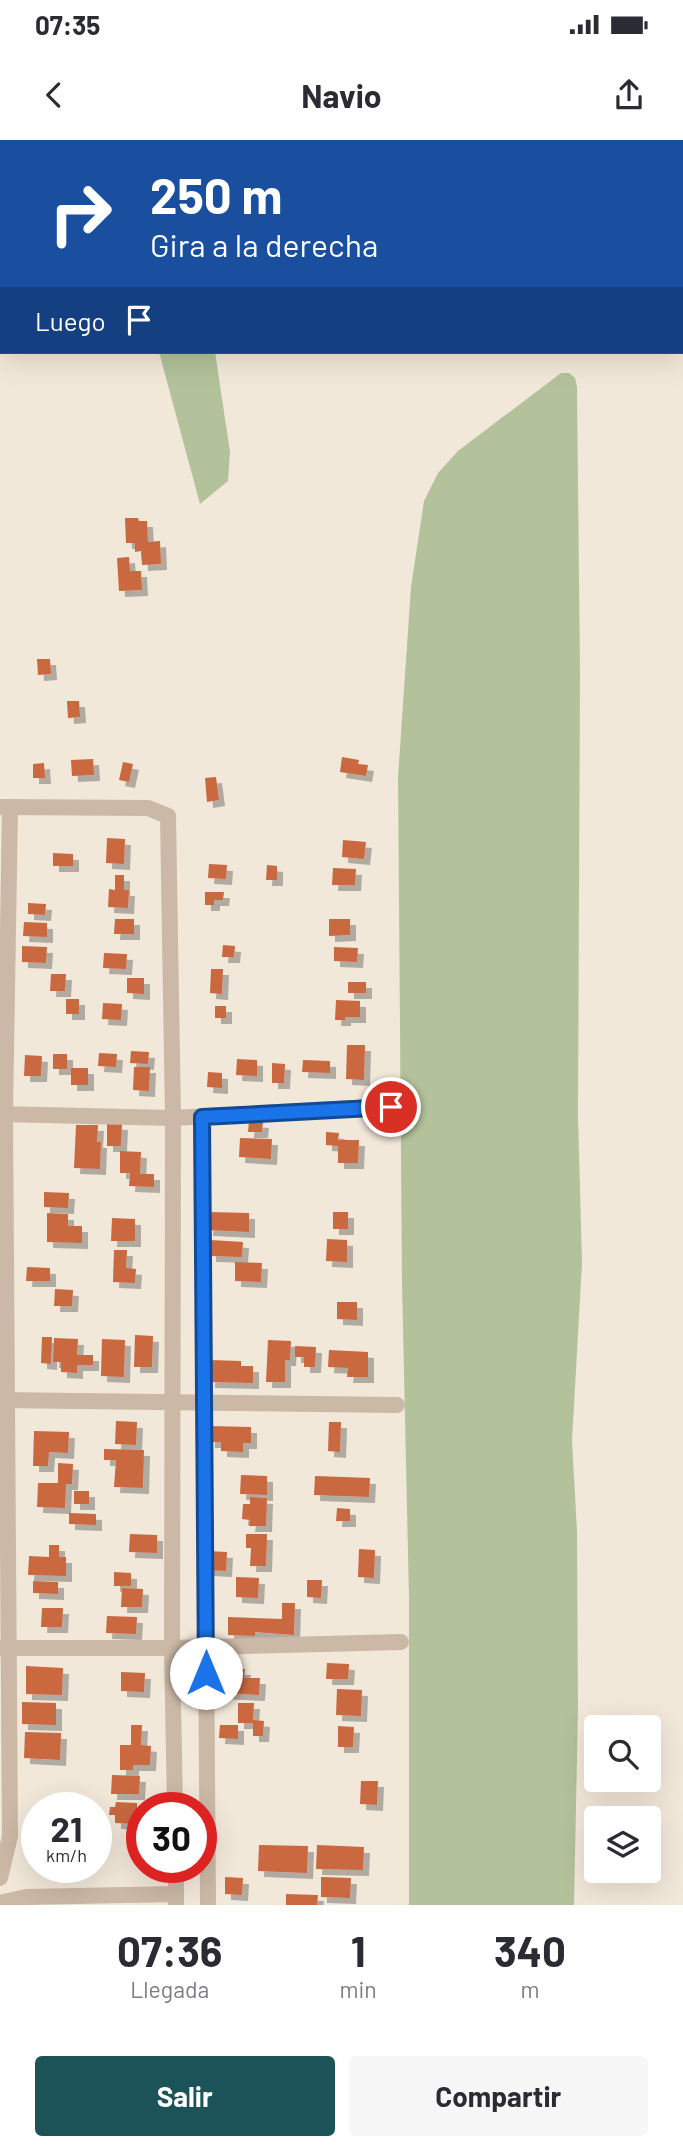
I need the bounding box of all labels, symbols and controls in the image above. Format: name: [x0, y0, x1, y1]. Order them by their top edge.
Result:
text: 07:35: [35, 9, 100, 40]
icon: back: [35, 76, 73, 114]
text: Navio: [301, 76, 382, 114]
icon: share: [610, 76, 648, 114]
text: 250 m: [150, 165, 283, 224]
icon: right: [35, 168, 126, 259]
text: Gira a la derecha: [150, 225, 378, 263]
icon: arrive: [120, 301, 158, 339]
text: Luego: [35, 305, 106, 336]
pin: [361, 1077, 421, 1137]
icon: arrive: [372, 1088, 410, 1126]
position arrow: [169, 1636, 243, 1710]
map controls: [584, 1715, 661, 1883]
button: search: [584, 1715, 661, 1792]
speed limit sign: 30: [126, 1792, 217, 1883]
button: layers: [584, 1806, 661, 1883]
text: 21: [51, 1807, 82, 1849]
text: km/h: [46, 1844, 87, 1866]
text: 07:36: [117, 1925, 222, 1975]
text: 1: [351, 1925, 366, 1975]
text: 340: [494, 1925, 566, 1975]
text: Llegada: [130, 1975, 209, 2003]
text: min: [339, 1975, 377, 2003]
text: m: [520, 1975, 539, 2003]
button: Salir: [35, 2056, 335, 2136]
button: Compartir: [349, 2056, 648, 2136]

